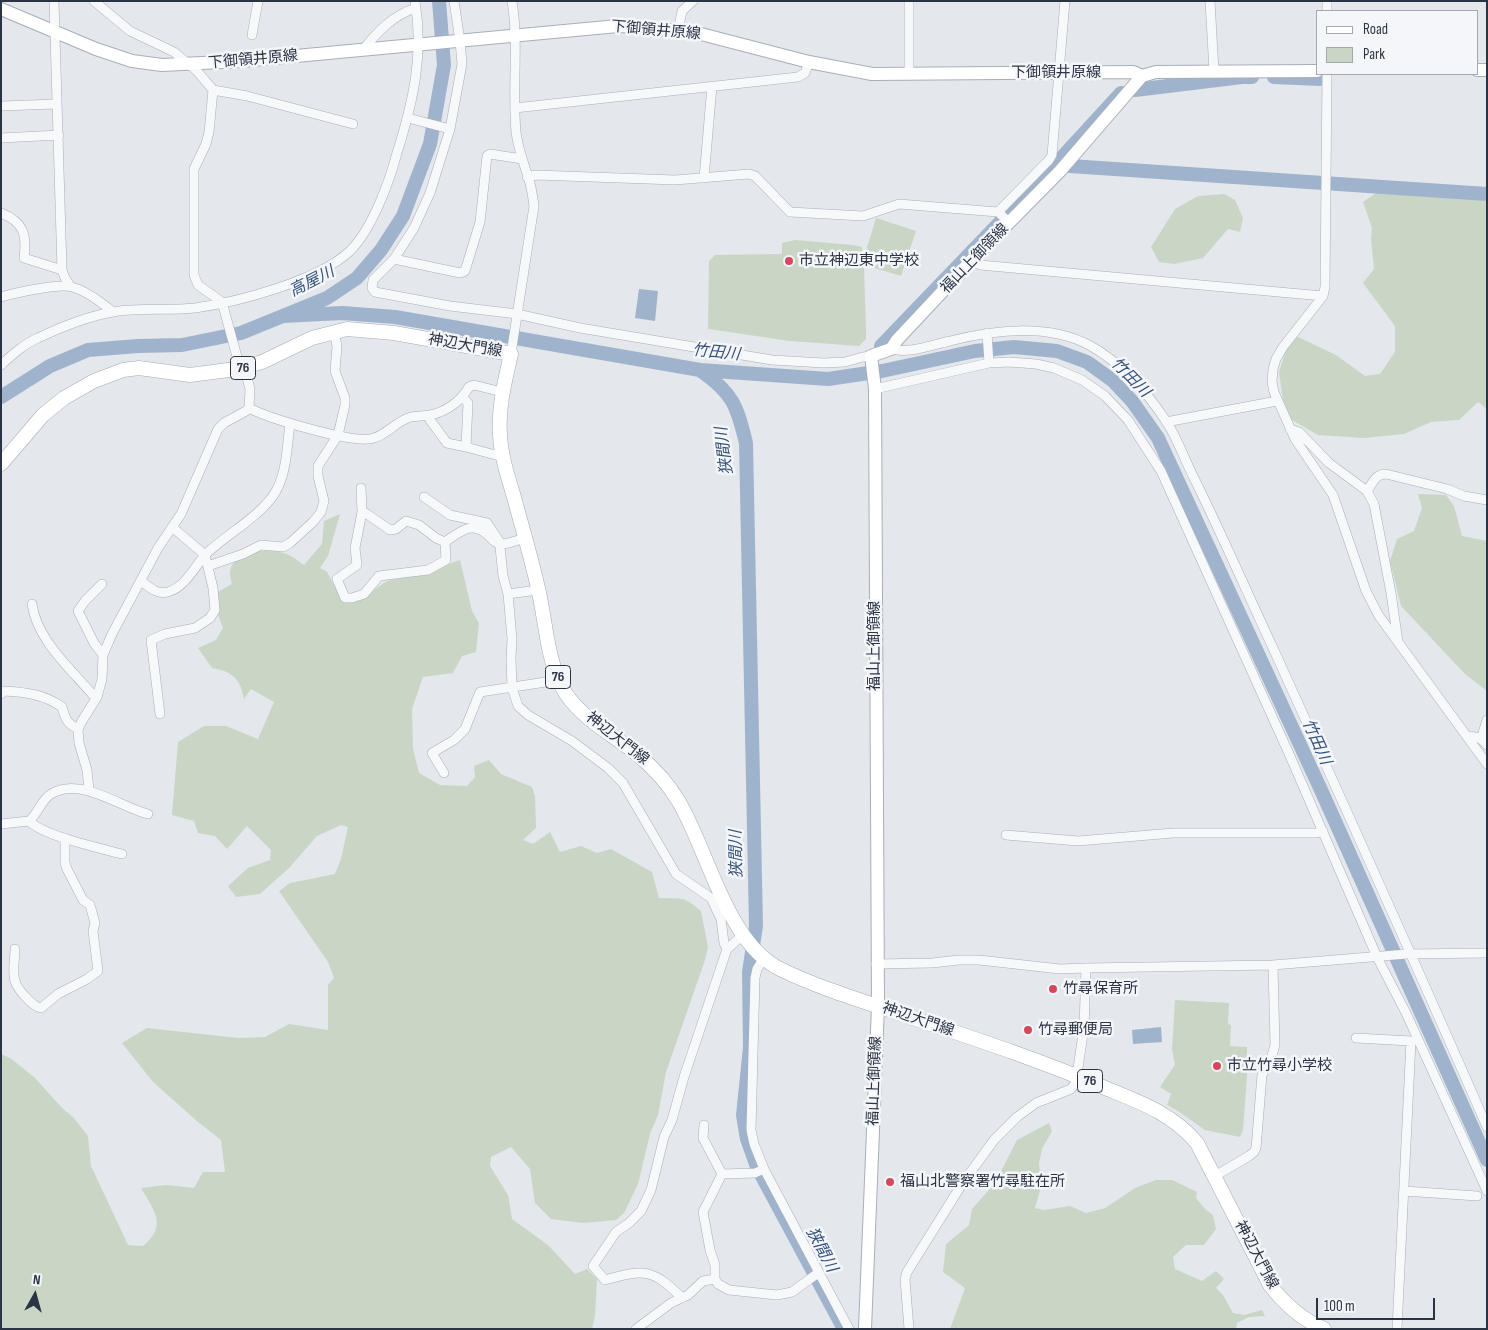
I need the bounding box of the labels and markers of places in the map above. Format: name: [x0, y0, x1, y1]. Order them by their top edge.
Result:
place label: 市立神辺東中学校: [799, 252, 919, 270]
marker: 市立神辺東中学校: [783, 255, 795, 267]
place label: 竹尋保育所: [1063, 980, 1138, 998]
marker: 竹尋保育所: [1047, 983, 1059, 995]
place label: 竹尋郵便局: [1038, 1021, 1113, 1039]
marker: 竹尋郵便局: [1022, 1024, 1034, 1036]
place label: 市立竹尋小学校: [1227, 1057, 1332, 1075]
marker: 市立竹尋小学校: [1211, 1060, 1223, 1072]
place label: 福山北警察署竹尋駐在所: [900, 1173, 1065, 1191]
marker: 福山北警察署竹尋駐在所: [884, 1176, 896, 1188]

